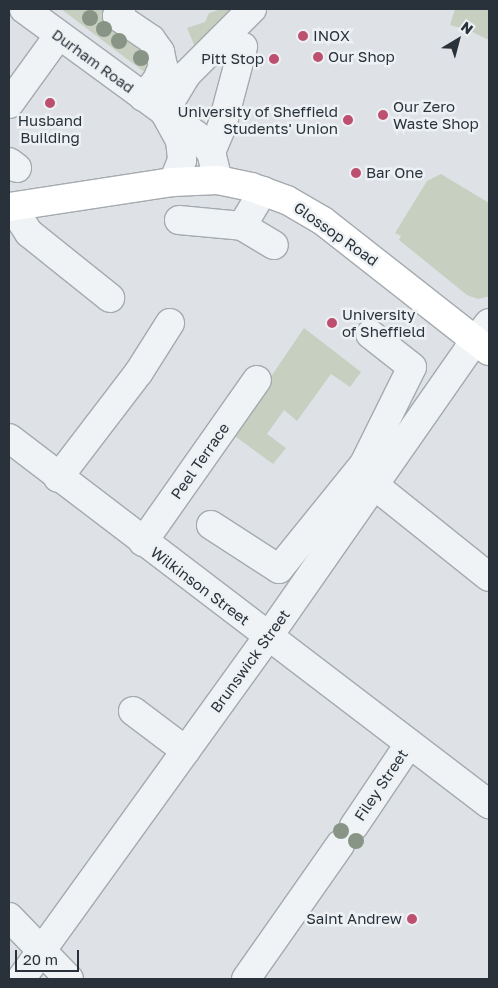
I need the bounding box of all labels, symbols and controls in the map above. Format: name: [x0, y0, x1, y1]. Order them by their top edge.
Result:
north arrow: [433, 15, 483, 65]
text: N: [458, 18, 477, 38]
street label: Durham Road: [49, 25, 137, 97]
place label: INOX: [313, 27, 350, 45]
marker: INOX: [297, 30, 309, 42]
place label: Our Shop: [328, 48, 395, 66]
place label: Pitt Stop: [201, 50, 264, 68]
marker: Our Shop: [312, 51, 324, 63]
marker: Pitt Stop: [268, 53, 280, 65]
marker: Husband Building: [44, 97, 56, 109]
place label: Our Zero Waste Shop: [393, 97, 479, 132]
place label: University of Sheffield Students' Union: [178, 102, 338, 137]
marker: Our Zero Waste Shop: [377, 109, 389, 121]
place label: Husband Building: [18, 111, 82, 146]
marker: University of Sheffield Students' Union: [342, 114, 354, 126]
place label: Bar One: [366, 164, 423, 182]
marker: Bar One: [350, 167, 362, 179]
street label: Glossop Road: [290, 198, 382, 270]
place label: University of Sheffield: [342, 305, 425, 340]
marker: University of Sheffield: [326, 317, 338, 329]
street label: Peel Terrace: [167, 419, 233, 503]
street label: Wilkinson Street: [147, 543, 253, 629]
street label: Brunswick Street: [207, 606, 293, 716]
street label: Filey Street: [350, 746, 412, 824]
place label: Saint Andrew: [306, 910, 402, 928]
marker: Saint Andrew: [406, 913, 418, 925]
scale bar: [18, 940, 81, 972]
text: 20 m: [23, 950, 58, 968]

